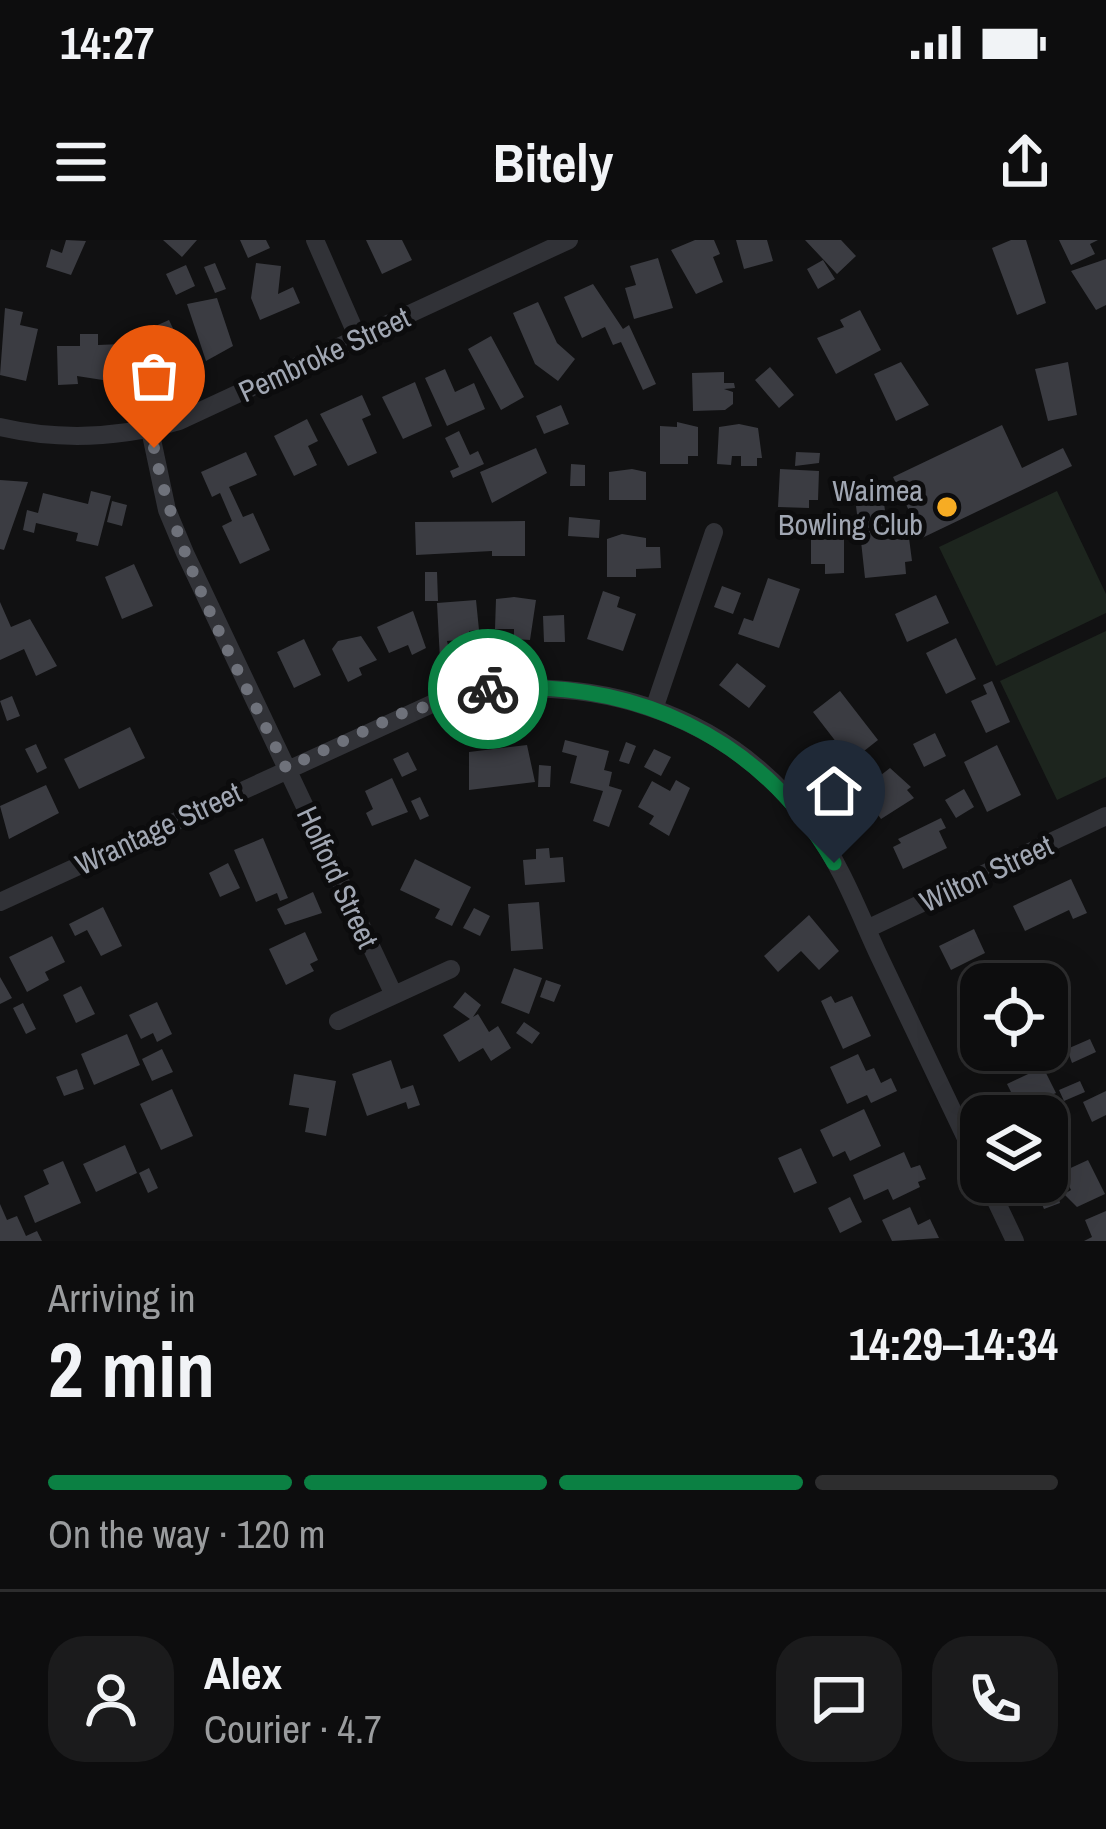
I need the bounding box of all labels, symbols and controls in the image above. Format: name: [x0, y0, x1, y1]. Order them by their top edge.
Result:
text: 14:27: [60, 12, 154, 73]
text: Bitely: [493, 126, 613, 199]
icon: menu: [48, 129, 114, 195]
icon: share: [992, 129, 1058, 195]
street label: Pembroke Street: [232, 297, 416, 411]
pin: [103, 325, 205, 448]
icon: bag: [121, 343, 187, 409]
place label: Waimea Bowling Club: [778, 470, 923, 544]
marker: Waimea Bowling Club: [934, 494, 960, 520]
courier: [428, 629, 548, 749]
icon: bike: [455, 656, 521, 722]
pin: [783, 740, 885, 863]
icon: home: [801, 758, 867, 824]
street label: Wrantage Street: [69, 772, 248, 884]
street label: Holford Street: [288, 800, 388, 954]
street label: Wilton Street: [913, 825, 1059, 921]
map controls: [960, 963, 1068, 1203]
button: locate: [960, 963, 1068, 1071]
button: layers: [960, 1095, 1068, 1203]
text: Arriving in: [48, 1272, 196, 1324]
text: 14:29–14:34: [849, 1313, 1058, 1374]
text: 2 min: [48, 1316, 215, 1421]
text: On the way · 120 m: [48, 1508, 325, 1560]
button: person: [48, 1636, 174, 1762]
button: chat: [776, 1636, 902, 1762]
button: phone: [932, 1636, 1058, 1762]
text: Alex: [204, 1642, 282, 1703]
text: Courier · 4.7: [204, 1703, 382, 1755]

